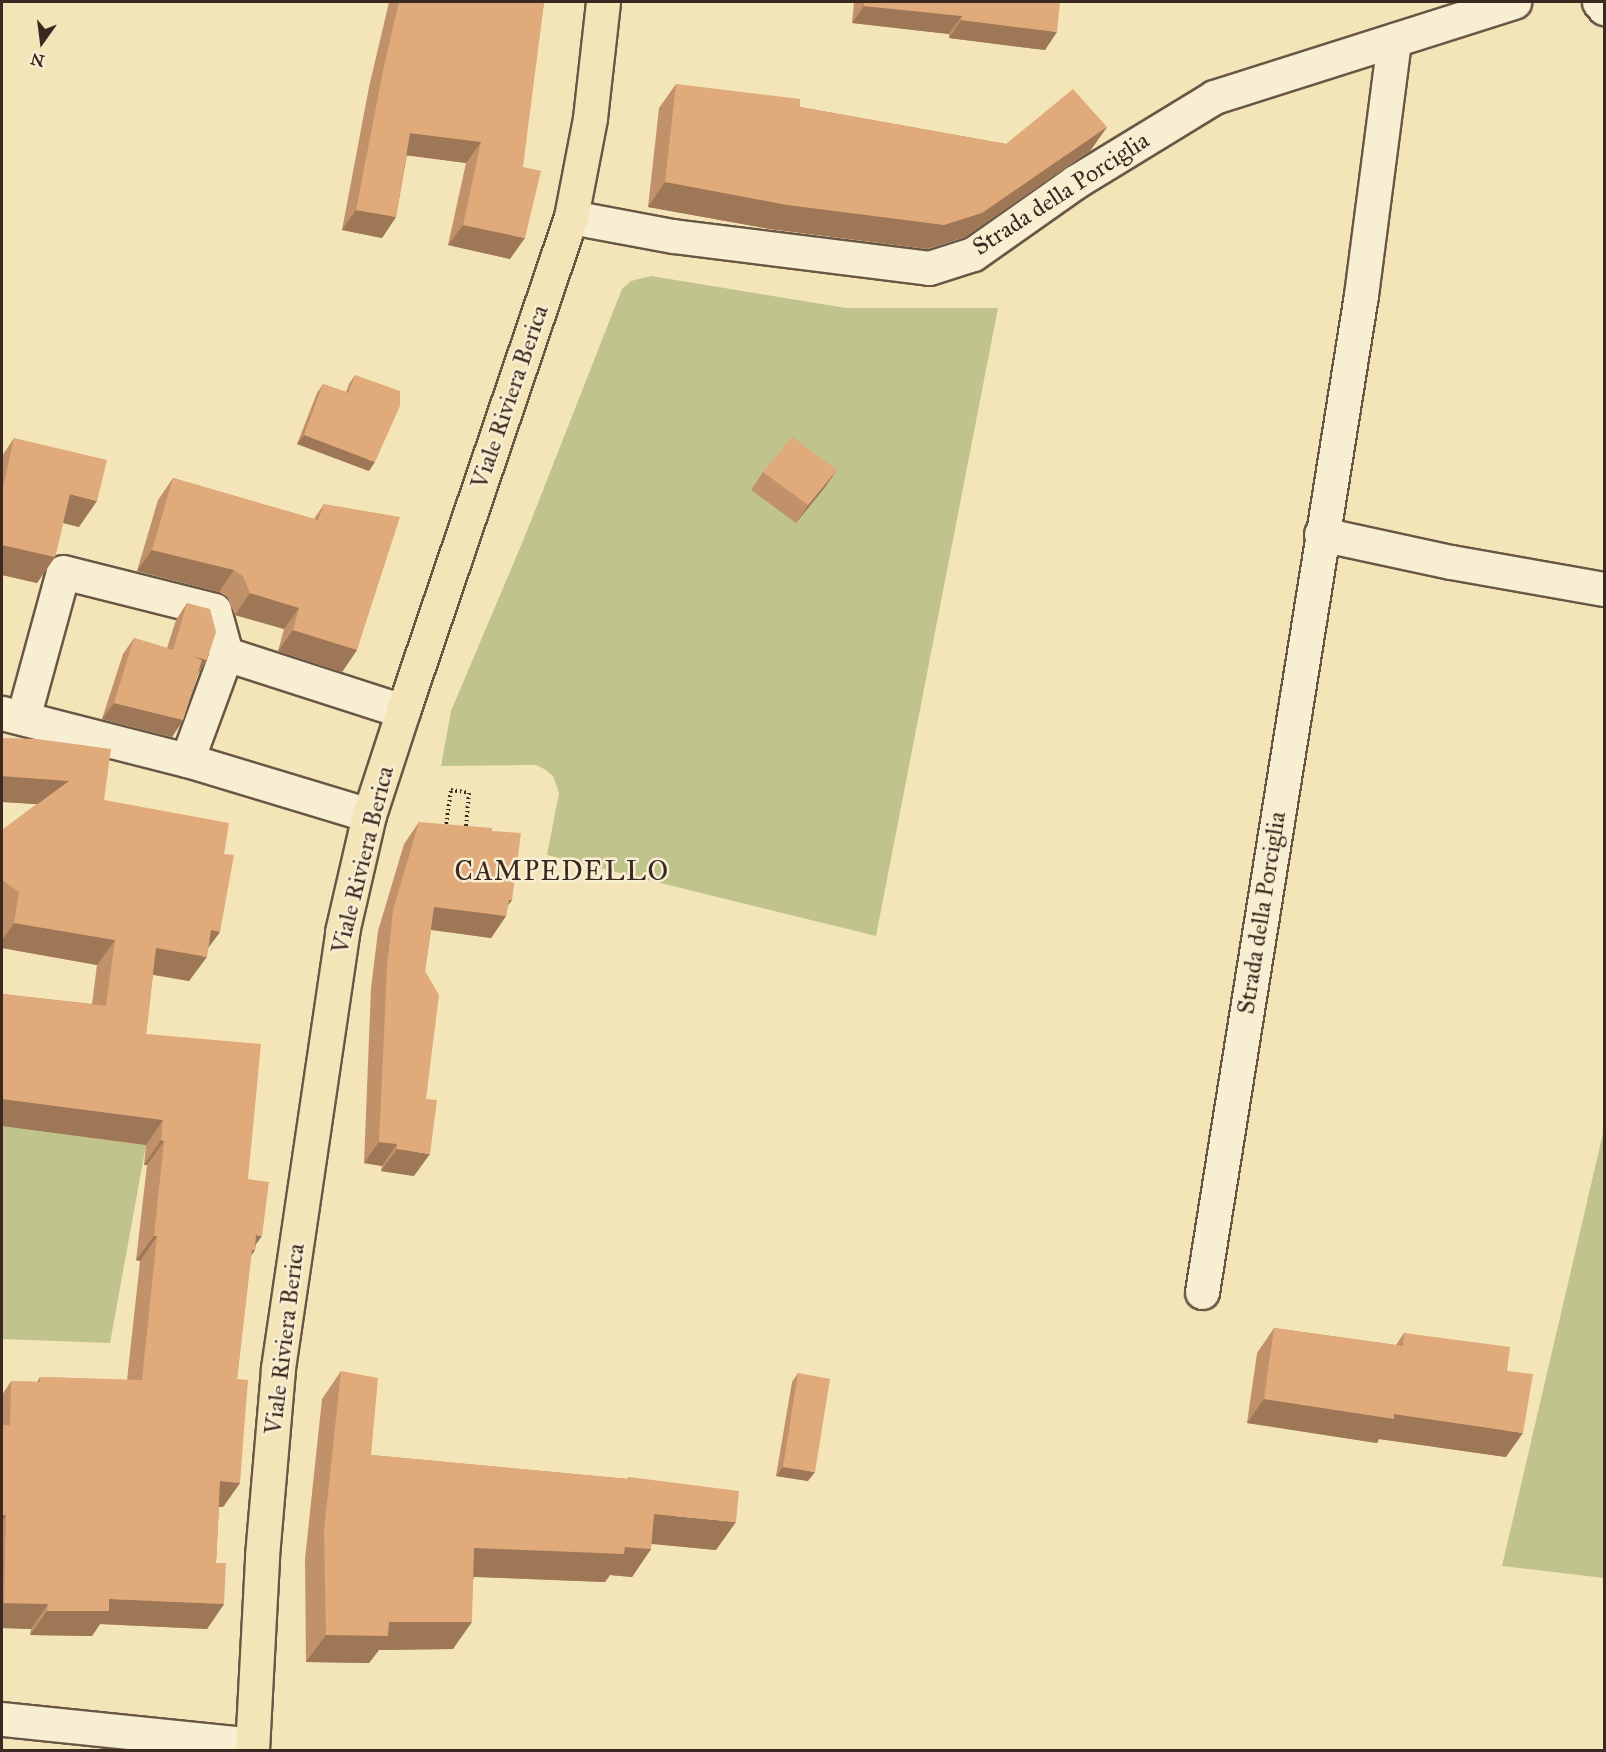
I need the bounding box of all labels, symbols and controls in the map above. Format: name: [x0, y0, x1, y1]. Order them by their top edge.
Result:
north arrow: [12, 12, 72, 72]
text: N: [29, 49, 46, 71]
street label: Strada della Porciglia: [967, 126, 1155, 262]
street label: Viale Riviera Berica: [465, 301, 555, 493]
street label: Viale Riviera Berica: [326, 763, 400, 957]
street label: Strada della Porciglia: [1232, 810, 1292, 1016]
district label: CAMPEDELLO: [455, 855, 669, 887]
street label: Viale Riviera Berica: [259, 1242, 311, 1436]

